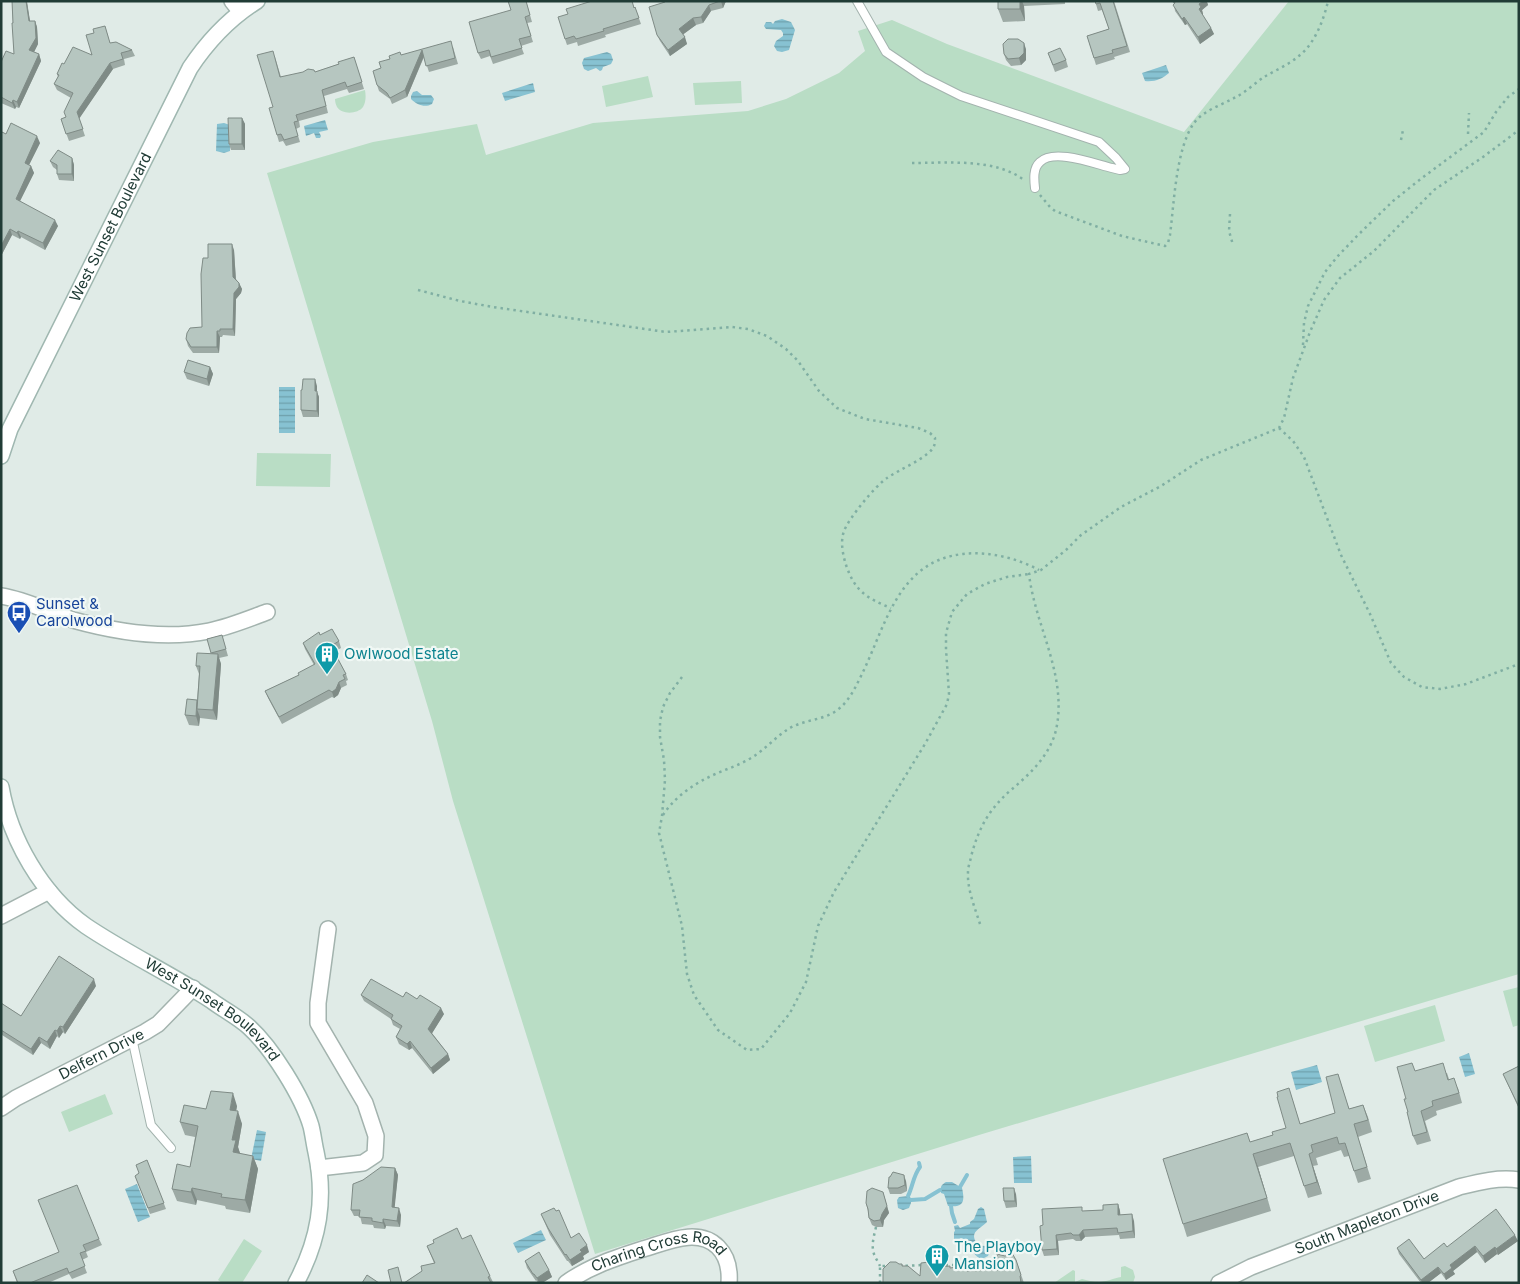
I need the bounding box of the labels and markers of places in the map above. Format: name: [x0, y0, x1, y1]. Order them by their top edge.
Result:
place label: Sunset & Carolwood: [36, 594, 113, 630]
bus stop icon: Sunset & Carolwood: [6, 600, 32, 634]
building icon: Owlwood Estate: [314, 641, 340, 675]
place label: Owlwood Estate: [344, 644, 459, 663]
place label: The Playboy Mansion: [954, 1237, 1042, 1273]
building icon: The Playboy Mansion: [924, 1243, 950, 1277]

